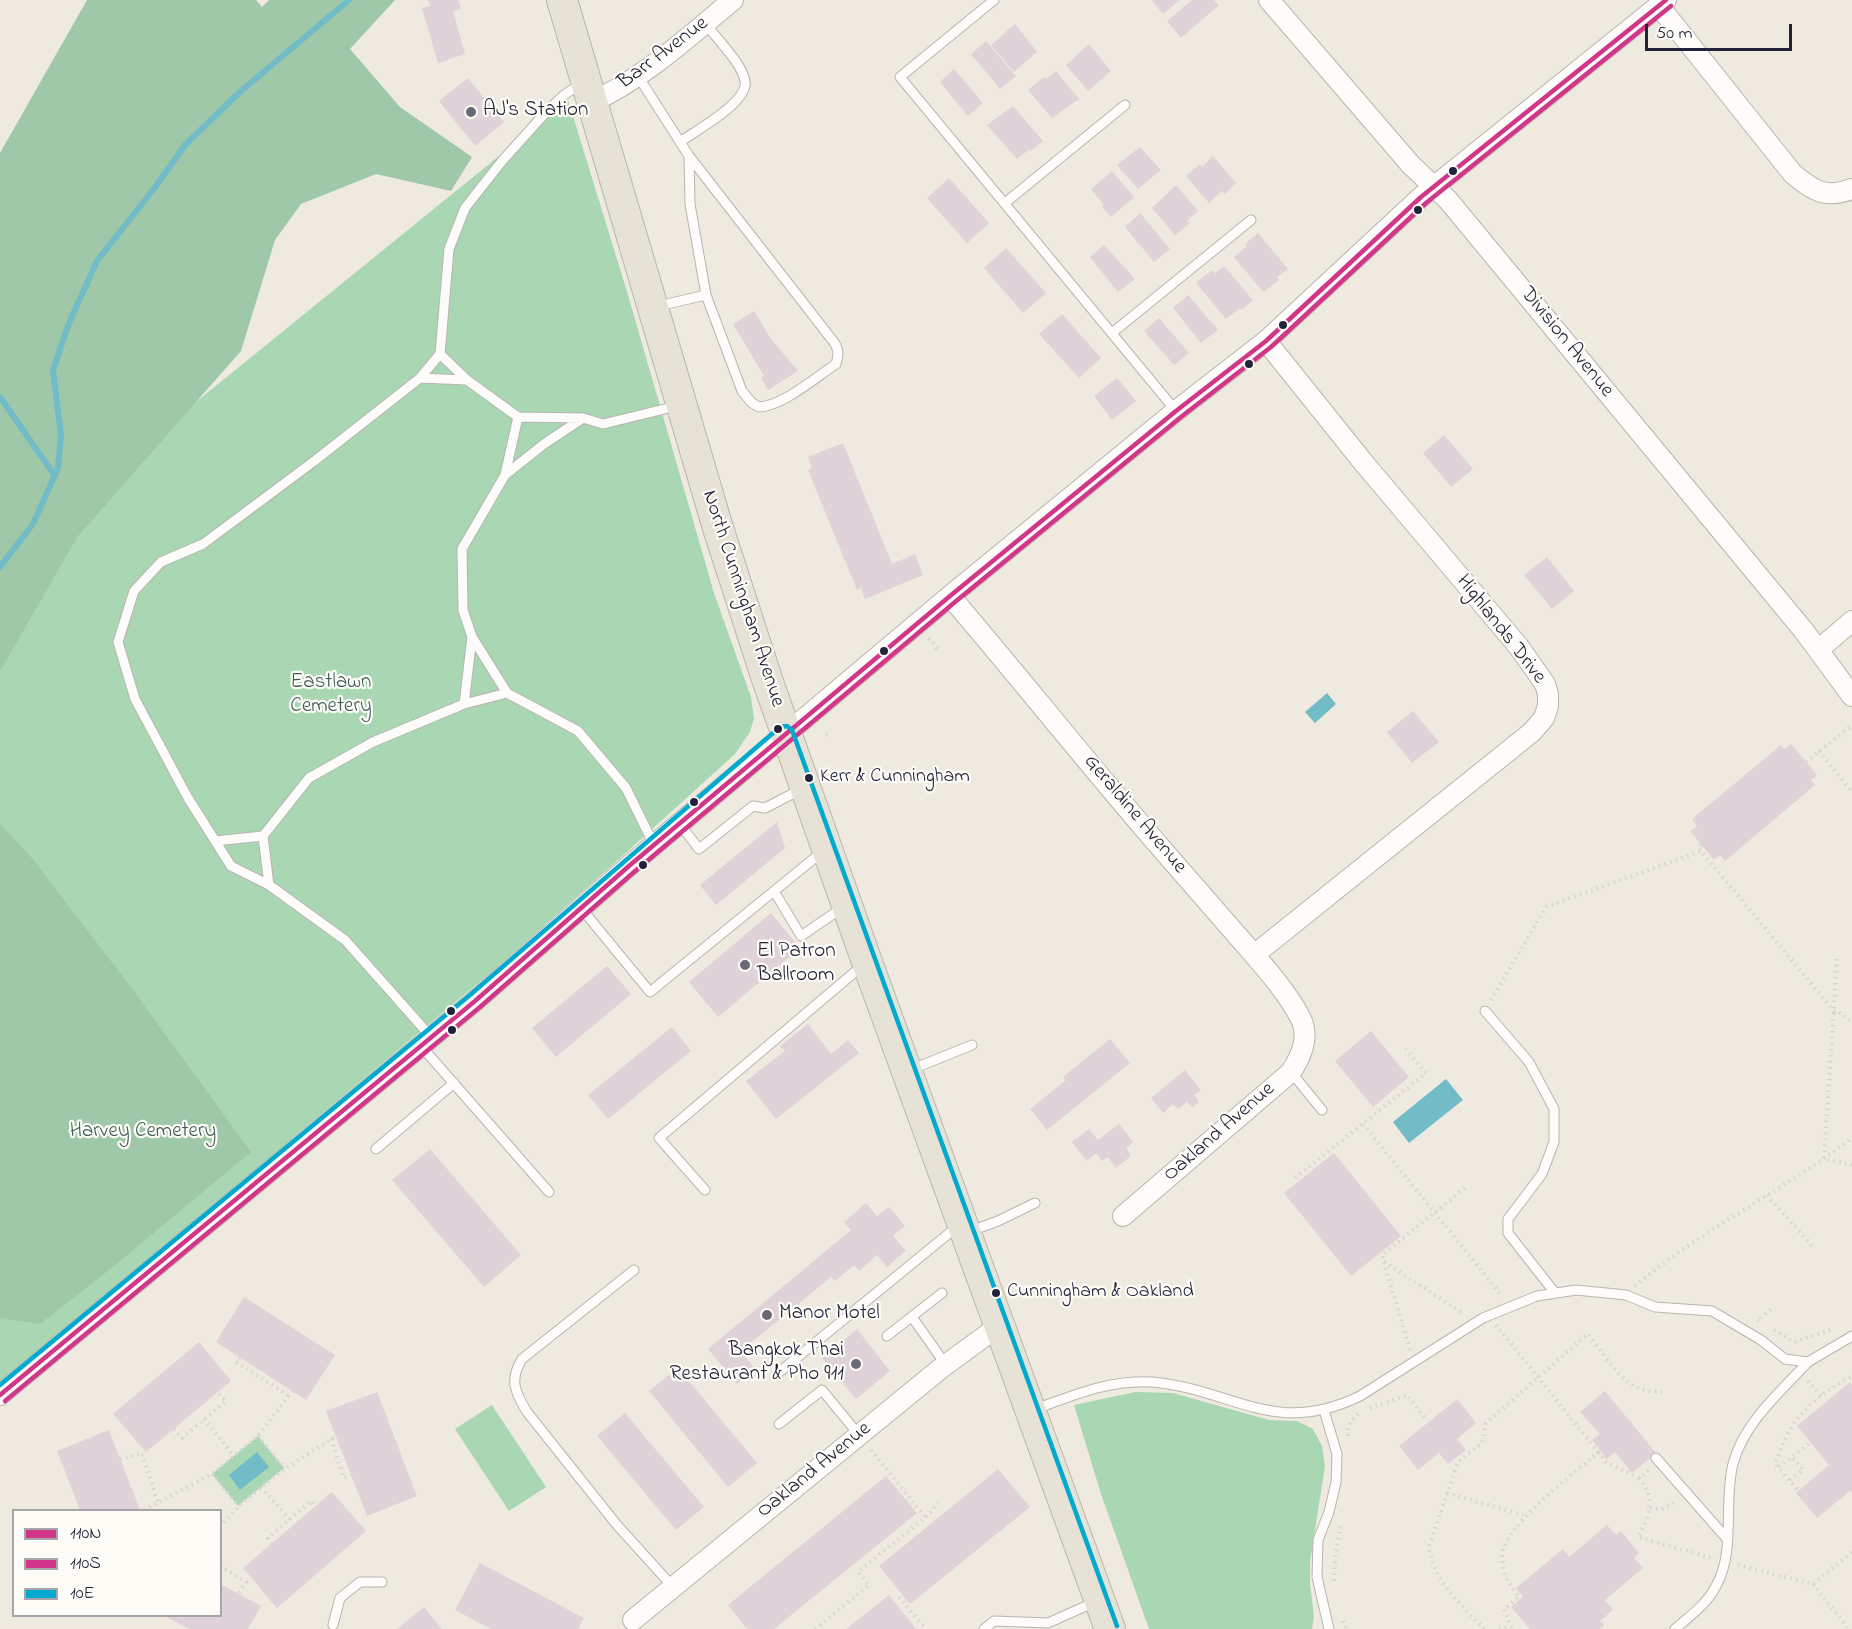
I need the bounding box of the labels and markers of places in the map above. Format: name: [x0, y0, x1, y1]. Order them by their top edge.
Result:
place label: AJ's Station: [483, 99, 588, 125]
marker: AJ's Station: [464, 105, 478, 119]
unlabelled marker: [1447, 165, 1459, 177]
unlabelled marker: [1412, 204, 1424, 216]
unlabelled marker: [1277, 319, 1289, 331]
unlabelled marker: [1243, 358, 1255, 370]
unlabelled marker: [878, 645, 890, 657]
unlabelled marker: [772, 723, 784, 735]
place label: Kerr & Cunningham: [820, 766, 970, 790]
marker: Kerr & Cunningham: [803, 772, 815, 784]
unlabelled marker: [688, 796, 700, 808]
unlabelled marker: [637, 859, 649, 871]
place label: El Patron Ballroom: [757, 940, 836, 990]
marker: El Patron Ballroom: [738, 958, 752, 972]
unlabelled marker: [445, 1005, 457, 1017]
unlabelled marker: [446, 1024, 458, 1036]
place label: Cunningham & Oakland: [1007, 1281, 1194, 1305]
marker: Cunningham & Oakland: [990, 1287, 1002, 1299]
place label: Manor Motel: [779, 1302, 880, 1328]
marker: Manor Motel: [760, 1308, 774, 1322]
place label: Bangkok Thai Restaurant & Pho 911: [670, 1339, 844, 1389]
marker: Bangkok Thai Restaurant & Pho 911: [849, 1357, 863, 1371]

